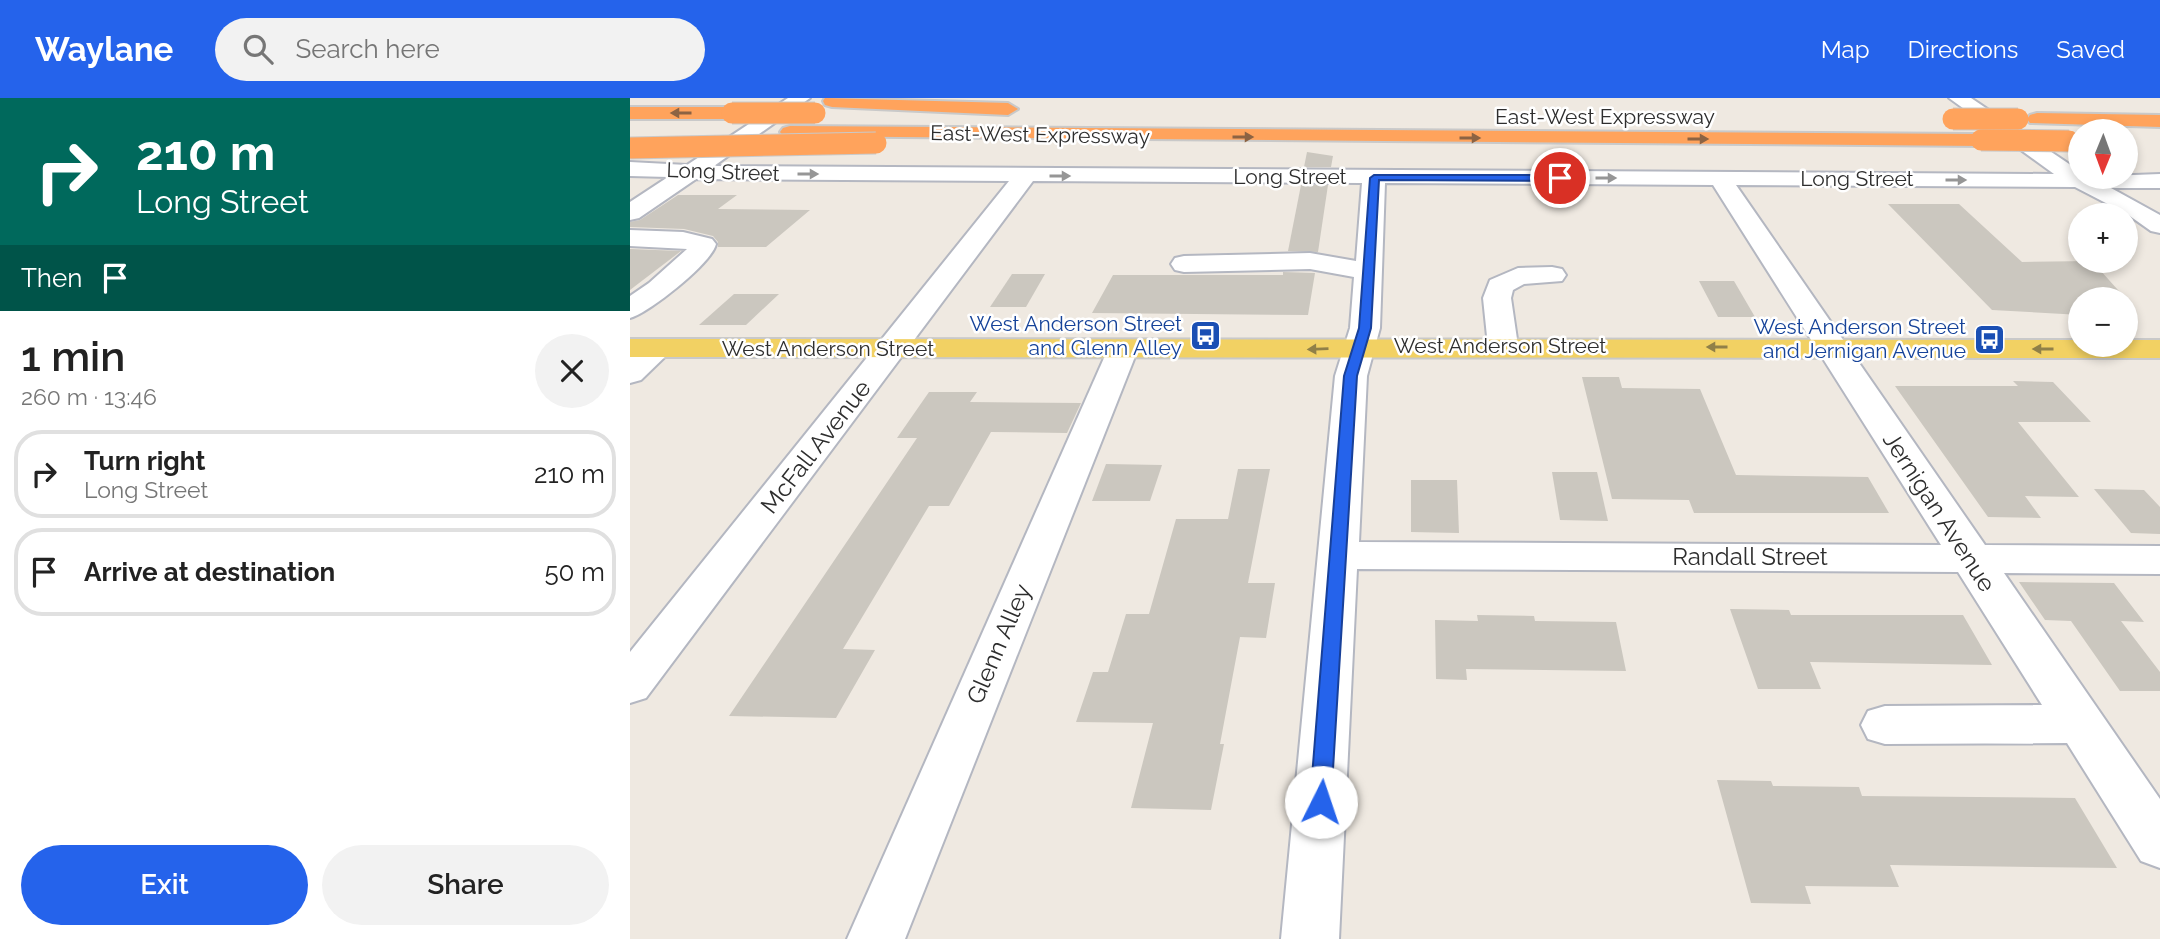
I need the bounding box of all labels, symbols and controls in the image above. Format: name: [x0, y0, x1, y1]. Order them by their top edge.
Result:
search box: [215, 18, 705, 81]
text: Waylane: [35, 30, 173, 69]
icon: search: [239, 30, 277, 68]
text: Search here: [295, 34, 440, 64]
text: Map: [1821, 35, 1870, 64]
text: Directions: [1908, 35, 2018, 64]
text: Saved: [2056, 35, 2125, 64]
street label: East-West Expressway: [1495, 104, 1715, 129]
one-way arrow: [670, 107, 692, 119]
north arrow: [2068, 119, 2138, 189]
map controls: [2068, 119, 2138, 357]
street label: East-West Expressway: [930, 120, 1150, 149]
text: 210 m: [136, 124, 275, 181]
icon: right: [21, 126, 112, 217]
one-way arrow: [1232, 131, 1254, 143]
one-way arrow: [1459, 132, 1481, 144]
one-way arrow: [1687, 133, 1709, 145]
pin: [1530, 148, 1590, 208]
street label: Long Street: [666, 157, 780, 186]
icon: arrive: [1541, 159, 1579, 197]
street label: Long Street: [1233, 164, 1347, 189]
street label: Long Street: [1800, 166, 1914, 191]
one-way arrow: [798, 168, 820, 180]
one-way arrow: [1050, 170, 1072, 182]
one-way arrow: [1596, 172, 1618, 184]
one-way arrow: [1946, 174, 1968, 185]
text: Long Street: [136, 183, 309, 220]
button: +: [2068, 203, 2138, 273]
icon: arrive: [96, 259, 134, 297]
text: Then: [21, 263, 82, 293]
button: −: [2068, 287, 2138, 357]
place label: West Anderson Street and Glenn Alley: [970, 311, 1182, 360]
place label: West Anderson Street and Jernigan Avenue: [1754, 314, 1966, 363]
bus stop icon: West Anderson Street and Glenn Alley: [1188, 319, 1222, 353]
bus stop icon: West Anderson Street and Jernigan Avenue: [1972, 322, 2006, 356]
text: 1 min: [21, 332, 125, 381]
street label: West Anderson Street: [1394, 333, 1606, 358]
button: close: [535, 334, 609, 408]
street label: West Anderson Street: [722, 336, 934, 361]
one-way arrow: [1706, 341, 1728, 353]
one-way arrow: [1307, 343, 1329, 354]
one-way arrow: [2032, 343, 2054, 354]
street label: McFall Avenue: [754, 374, 877, 519]
text: 260 m · 13:46: [21, 383, 157, 410]
street label: Jernigan Avenue: [1877, 426, 2002, 597]
text: Turn right: [84, 446, 205, 476]
icon: right: [25, 455, 63, 493]
text: 210 m: [534, 459, 605, 489]
text: Long Street: [84, 476, 208, 503]
street label: Randall Street: [1672, 542, 1828, 571]
icon: arrive: [25, 553, 63, 591]
text: Arrive at destination: [84, 557, 335, 587]
text: 50 m: [544, 557, 605, 587]
street label: Glenn Alley: [960, 580, 1037, 708]
position arrow: [1284, 765, 1358, 839]
button: Exit: [21, 845, 308, 925]
button: Share: [322, 845, 609, 925]

